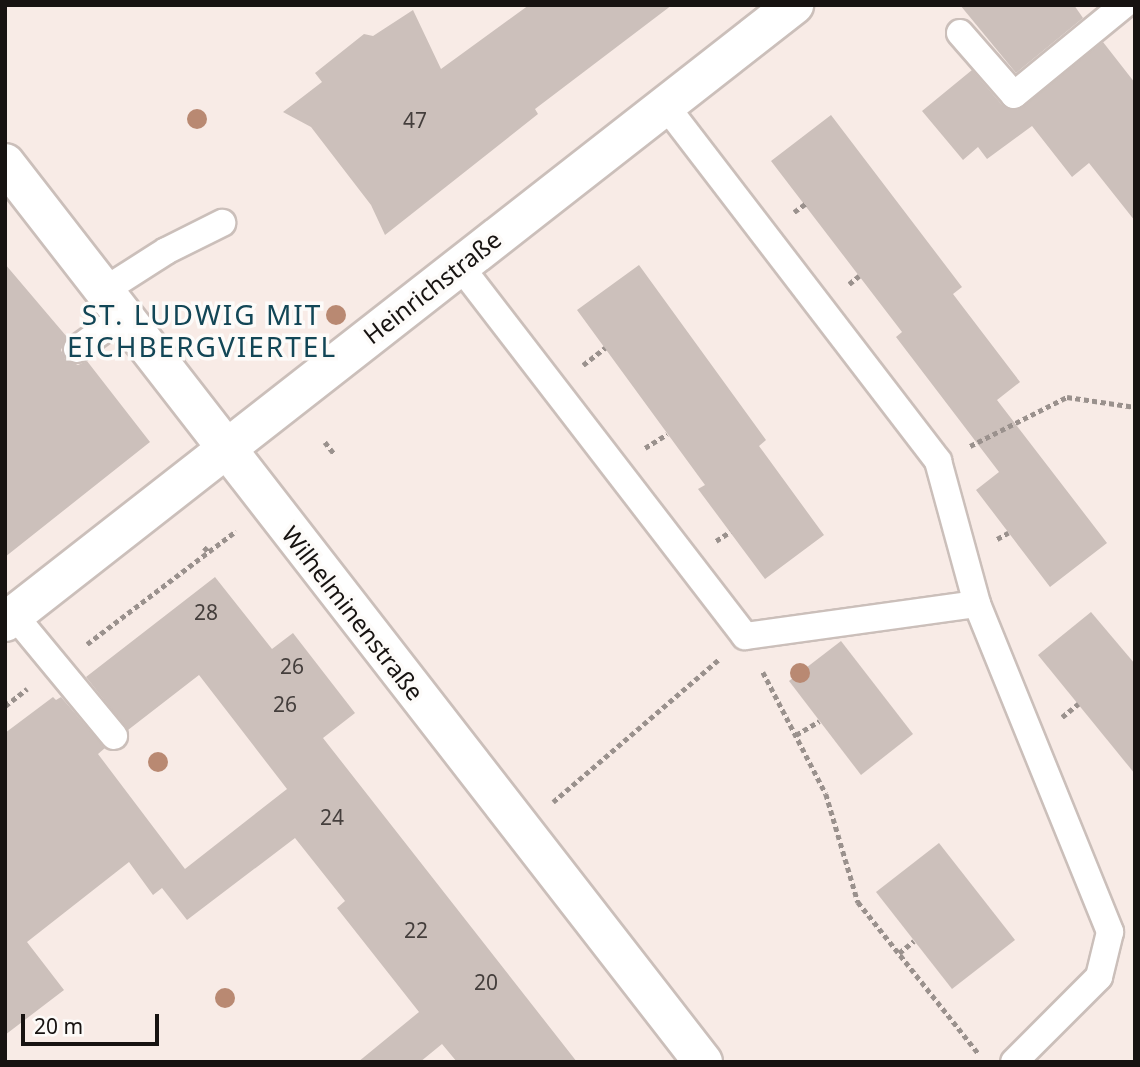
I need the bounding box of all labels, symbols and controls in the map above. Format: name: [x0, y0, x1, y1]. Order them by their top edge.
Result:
house number: 47: [403, 107, 427, 133]
street label: Heinrichstraße: [358, 224, 506, 350]
district label: ST. LUDWIG MIT EICHBERGVIERTEL: [69, 297, 335, 363]
street label: Wilhelminenstraße: [276, 520, 430, 706]
house number: 28: [194, 599, 218, 625]
house number: 26: [280, 653, 304, 679]
house number: 26: [273, 691, 297, 717]
house number: 24: [320, 804, 344, 830]
house number: 22: [404, 917, 428, 943]
house number: 20: [474, 969, 498, 995]
scale bar: [24, 1000, 163, 1044]
text: 20 m: [34, 1012, 83, 1040]

